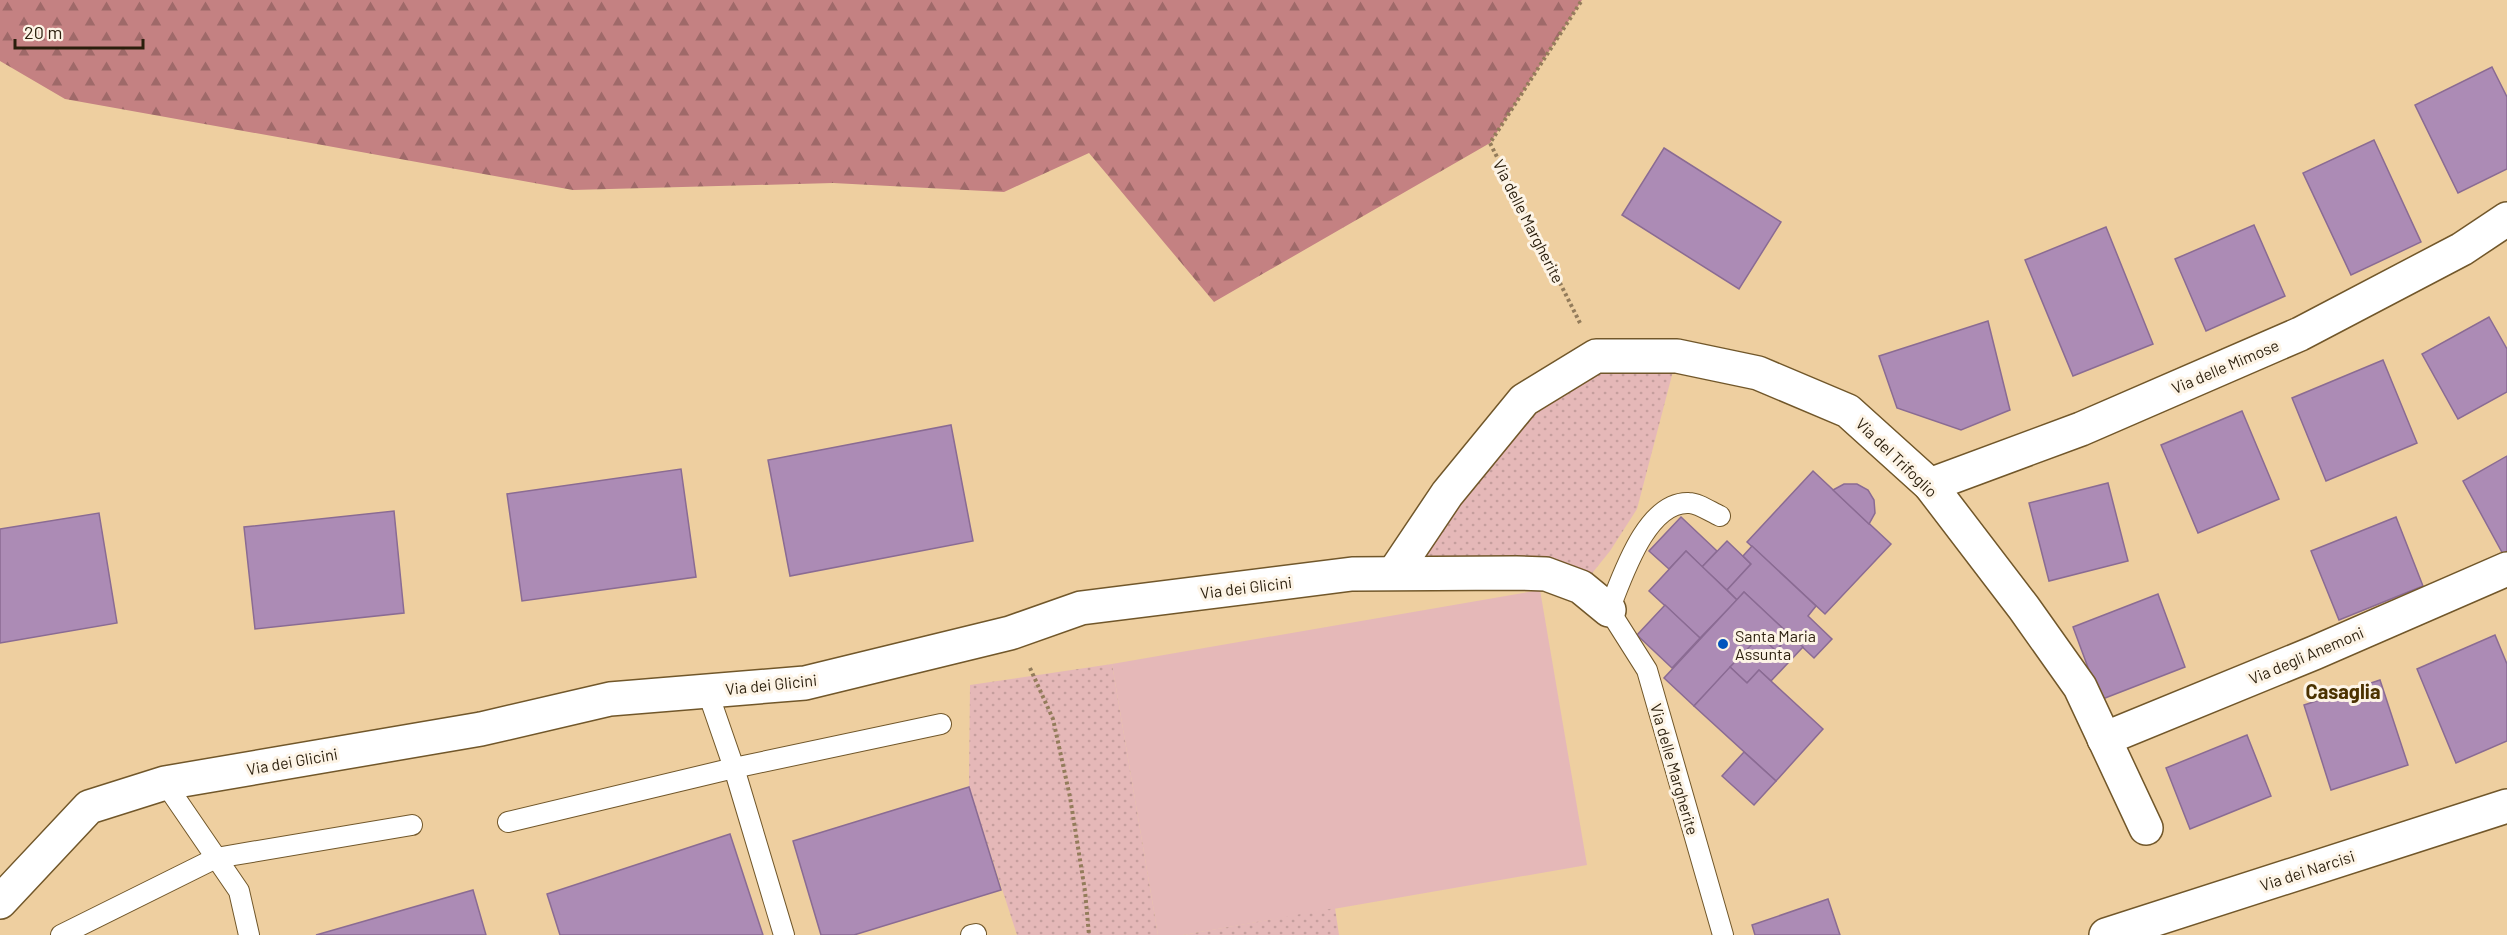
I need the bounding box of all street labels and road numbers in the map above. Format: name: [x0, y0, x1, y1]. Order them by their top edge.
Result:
street label: Via delle Margherite: [1490, 156, 1568, 286]
street label: Via delle Mimose: [2168, 335, 2282, 397]
street label: Via del Trifoglio: [1852, 413, 1942, 501]
street label: Via dei Glicini: [1199, 572, 1293, 602]
street label: Via degli Anemoni: [2246, 622, 2366, 688]
street label: Via dei Glicini: [724, 670, 818, 698]
street label: Via delle Margherite: [1647, 701, 1703, 837]
street label: Via dei Glicini: [245, 744, 339, 778]
street label: Via dei Narcisi: [2257, 846, 2357, 894]

